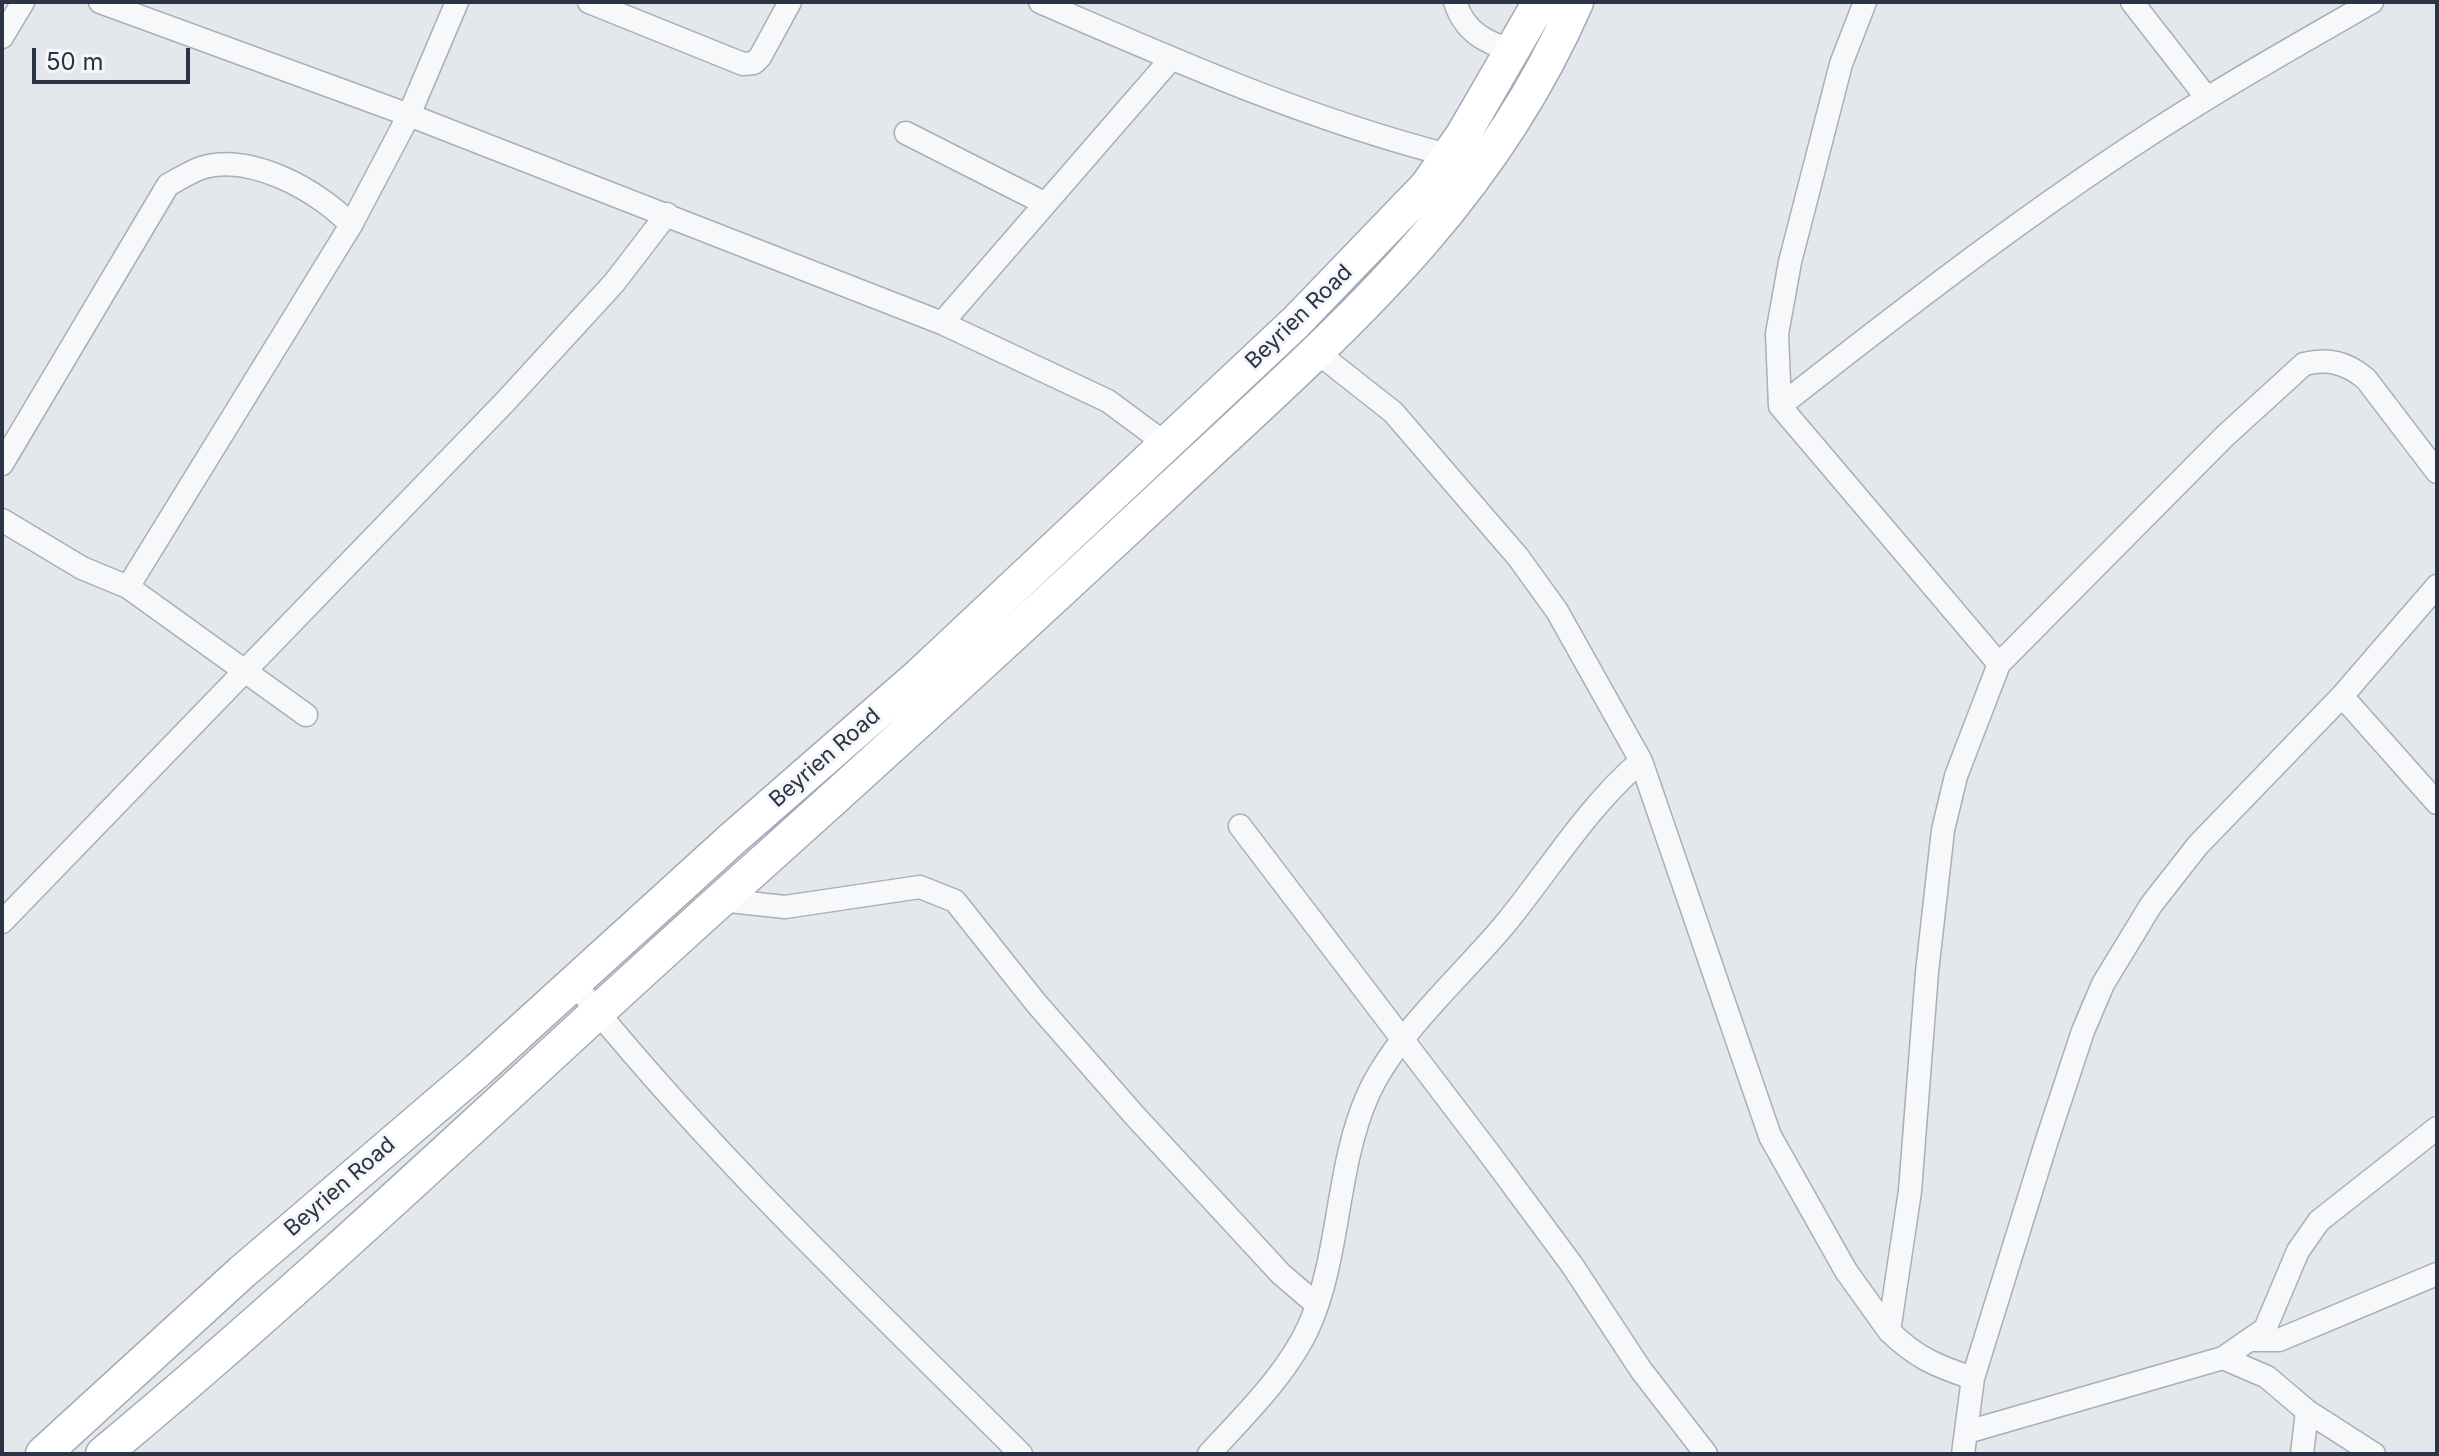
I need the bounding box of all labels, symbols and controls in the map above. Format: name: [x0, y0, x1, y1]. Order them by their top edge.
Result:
scale bar: [36, 32, 194, 82]
text: 50 m: [46, 47, 104, 76]
street label: Beyrien Road: [1240, 260, 1358, 374]
street label: Beyrien Road: [764, 703, 886, 813]
street label: Beyrien Road: [279, 1132, 401, 1242]

